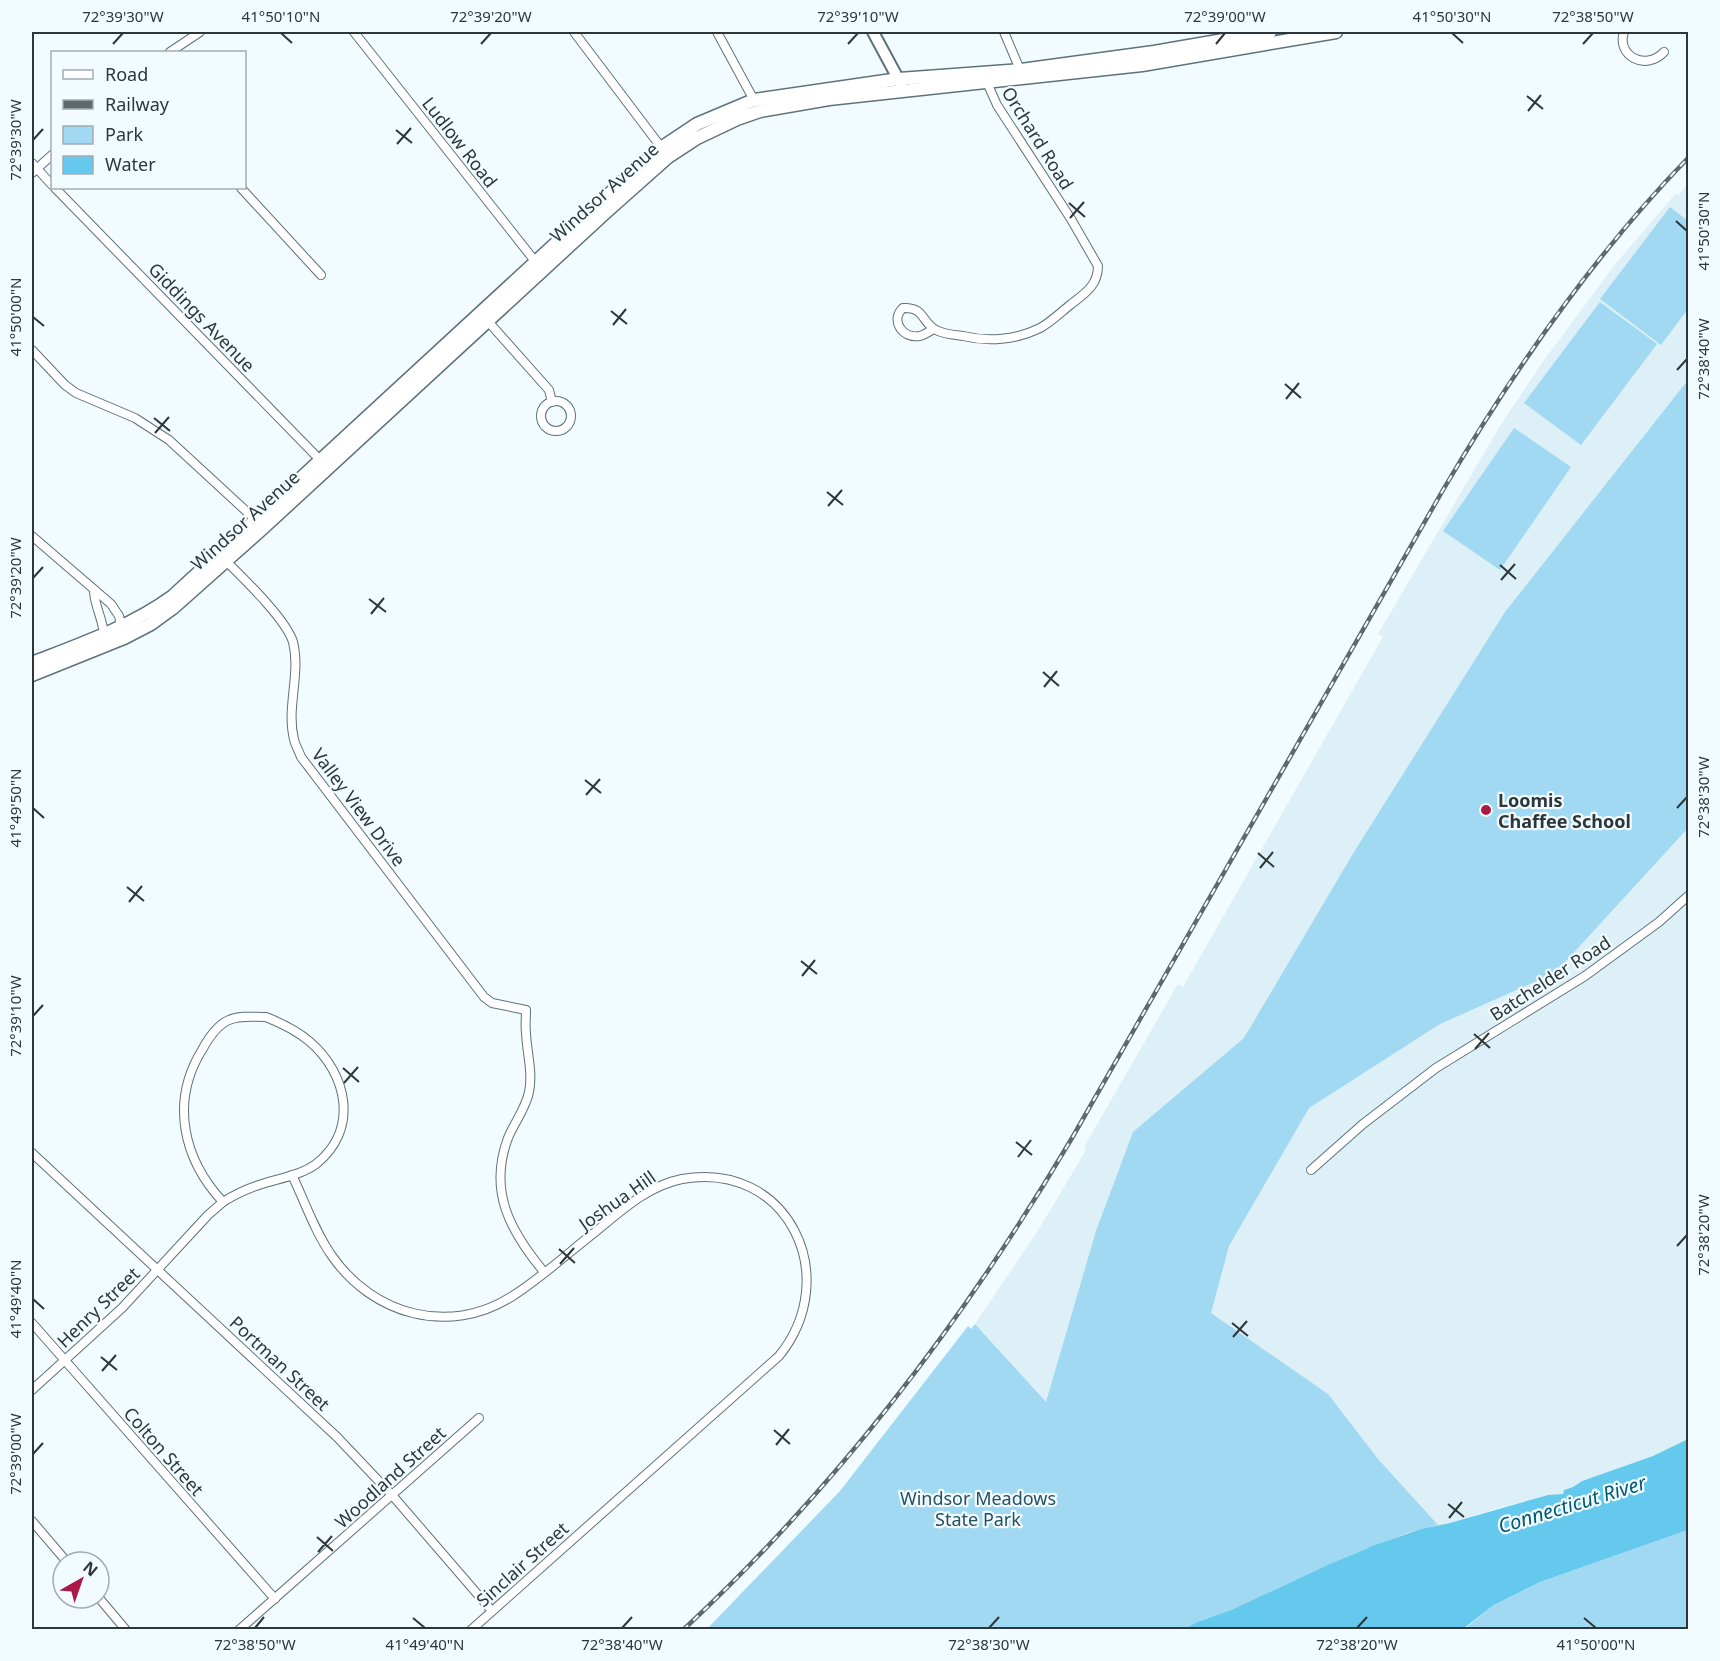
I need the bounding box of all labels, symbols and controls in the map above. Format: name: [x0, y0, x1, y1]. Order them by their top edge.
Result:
text: 72°39'30"W: [82, 6, 164, 26]
text: 41°50'10"N: [242, 6, 320, 26]
text: 72°39'20"W: [450, 6, 532, 26]
text: 72°39'10"W: [817, 6, 899, 26]
text: 72°39'00"W: [1184, 6, 1266, 26]
text: 41°50'30"N: [1413, 6, 1491, 26]
text: 72°38'50"W: [1552, 6, 1634, 26]
legend: [51, 51, 246, 189]
text: Road: [105, 62, 148, 86]
street label: Orchard Road: [997, 82, 1079, 194]
text: Railway: [105, 92, 170, 116]
street label: Ludlow Road: [417, 92, 503, 192]
text: 72°39'30"W: [5, 99, 25, 181]
text: Park: [105, 122, 143, 146]
street label: Windsor Avenue: [545, 137, 663, 247]
text: Water: [105, 152, 156, 176]
text: 41°50'30"N: [1693, 192, 1713, 270]
street label: Giddings Avenue: [144, 257, 260, 377]
text: 41°50'00"N: [5, 278, 25, 356]
text: 72°38'40"W: [1693, 318, 1713, 400]
street label: Windsor Avenue: [186, 465, 304, 575]
text: 72°39'20"W: [5, 537, 25, 619]
street label: Valley View Drive: [307, 743, 411, 871]
text: 72°38'30"W: [1693, 756, 1713, 838]
text: 41°49'50"N: [5, 769, 25, 847]
place label: Loomis Chaffee School: [1498, 788, 1631, 833]
marker: Loomis Chaffee School: [1479, 803, 1493, 817]
street label: Batchelder Road: [1485, 930, 1615, 1026]
text: 72°39'10"W: [5, 975, 25, 1057]
street label: Joshua Hill: [572, 1165, 660, 1236]
text: 72°38'20"W: [1693, 1194, 1713, 1276]
text: 41°49'40"N: [5, 1260, 25, 1338]
street label: Henry Street: [51, 1261, 145, 1353]
street label: Portman Street: [225, 1310, 336, 1416]
street label: Colton Street: [119, 1401, 210, 1501]
text: 72°39'00"W: [5, 1413, 25, 1495]
street label: Woodland Street: [330, 1421, 451, 1533]
water label: Connecticut River: [1495, 1468, 1650, 1539]
park label: Windsor Meadows State Park: [900, 1486, 1056, 1531]
street label: Sinclair Street: [471, 1516, 574, 1612]
north arrow: [51, 1550, 111, 1610]
text: N: [79, 1556, 103, 1581]
text: 72°38'50"W: [214, 1634, 296, 1654]
text: 41°49'40"N: [386, 1634, 464, 1654]
text: 72°38'40"W: [581, 1634, 663, 1654]
text: 72°38'30"W: [948, 1634, 1030, 1654]
text: 72°38'20"W: [1316, 1634, 1398, 1654]
text: 41°50'00"N: [1557, 1634, 1635, 1654]

